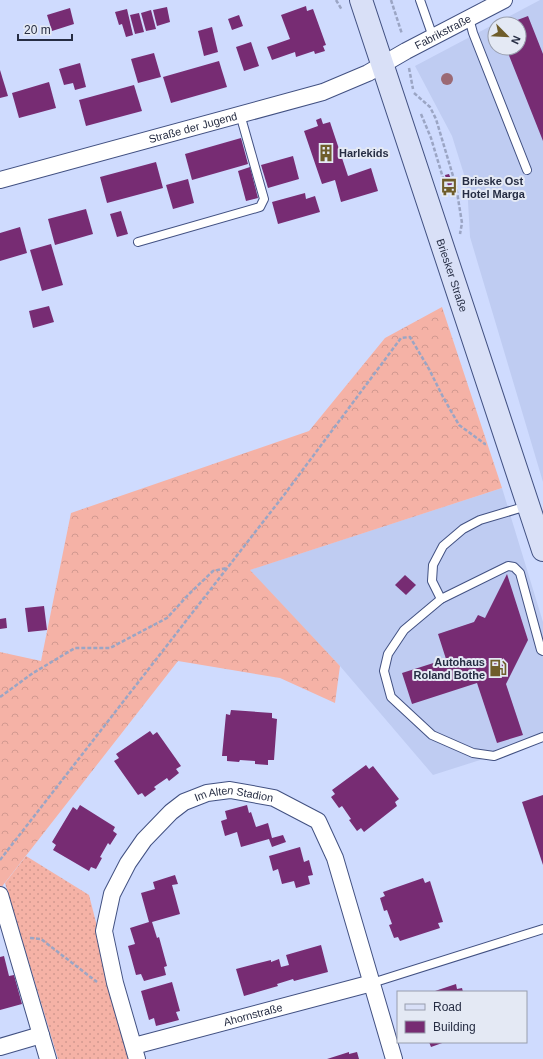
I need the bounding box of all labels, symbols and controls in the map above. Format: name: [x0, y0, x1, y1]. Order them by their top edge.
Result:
street label: Fabrikstraße: [413, 12, 473, 51]
scale bar: [18, 16, 72, 42]
north arrow: [487, 16, 527, 56]
text: 20 m: [24, 23, 51, 37]
text: N: [509, 34, 523, 46]
street label: Straße der Jugend: [147, 110, 239, 145]
building icon: Harlekids: [316, 143, 336, 163]
place label: Harlekids: [339, 147, 389, 159]
place label: Brieske Ost Hotel Marga: [462, 175, 526, 200]
bus stop icon: Brieske Ost Hotel Marga: [439, 177, 459, 197]
street label: Briesker Straße: [434, 237, 470, 314]
place label: Autohaus Roland Bothe: [414, 656, 485, 681]
fuel station icon: Autohaus Roland Bothe: [488, 658, 508, 678]
street label: Im Alten Stadion: [193, 784, 274, 804]
legend: [397, 991, 527, 1043]
text: Road: [433, 1000, 462, 1014]
street label: Ahornstraße: [222, 1001, 284, 1028]
text: Building: [433, 1020, 476, 1034]

